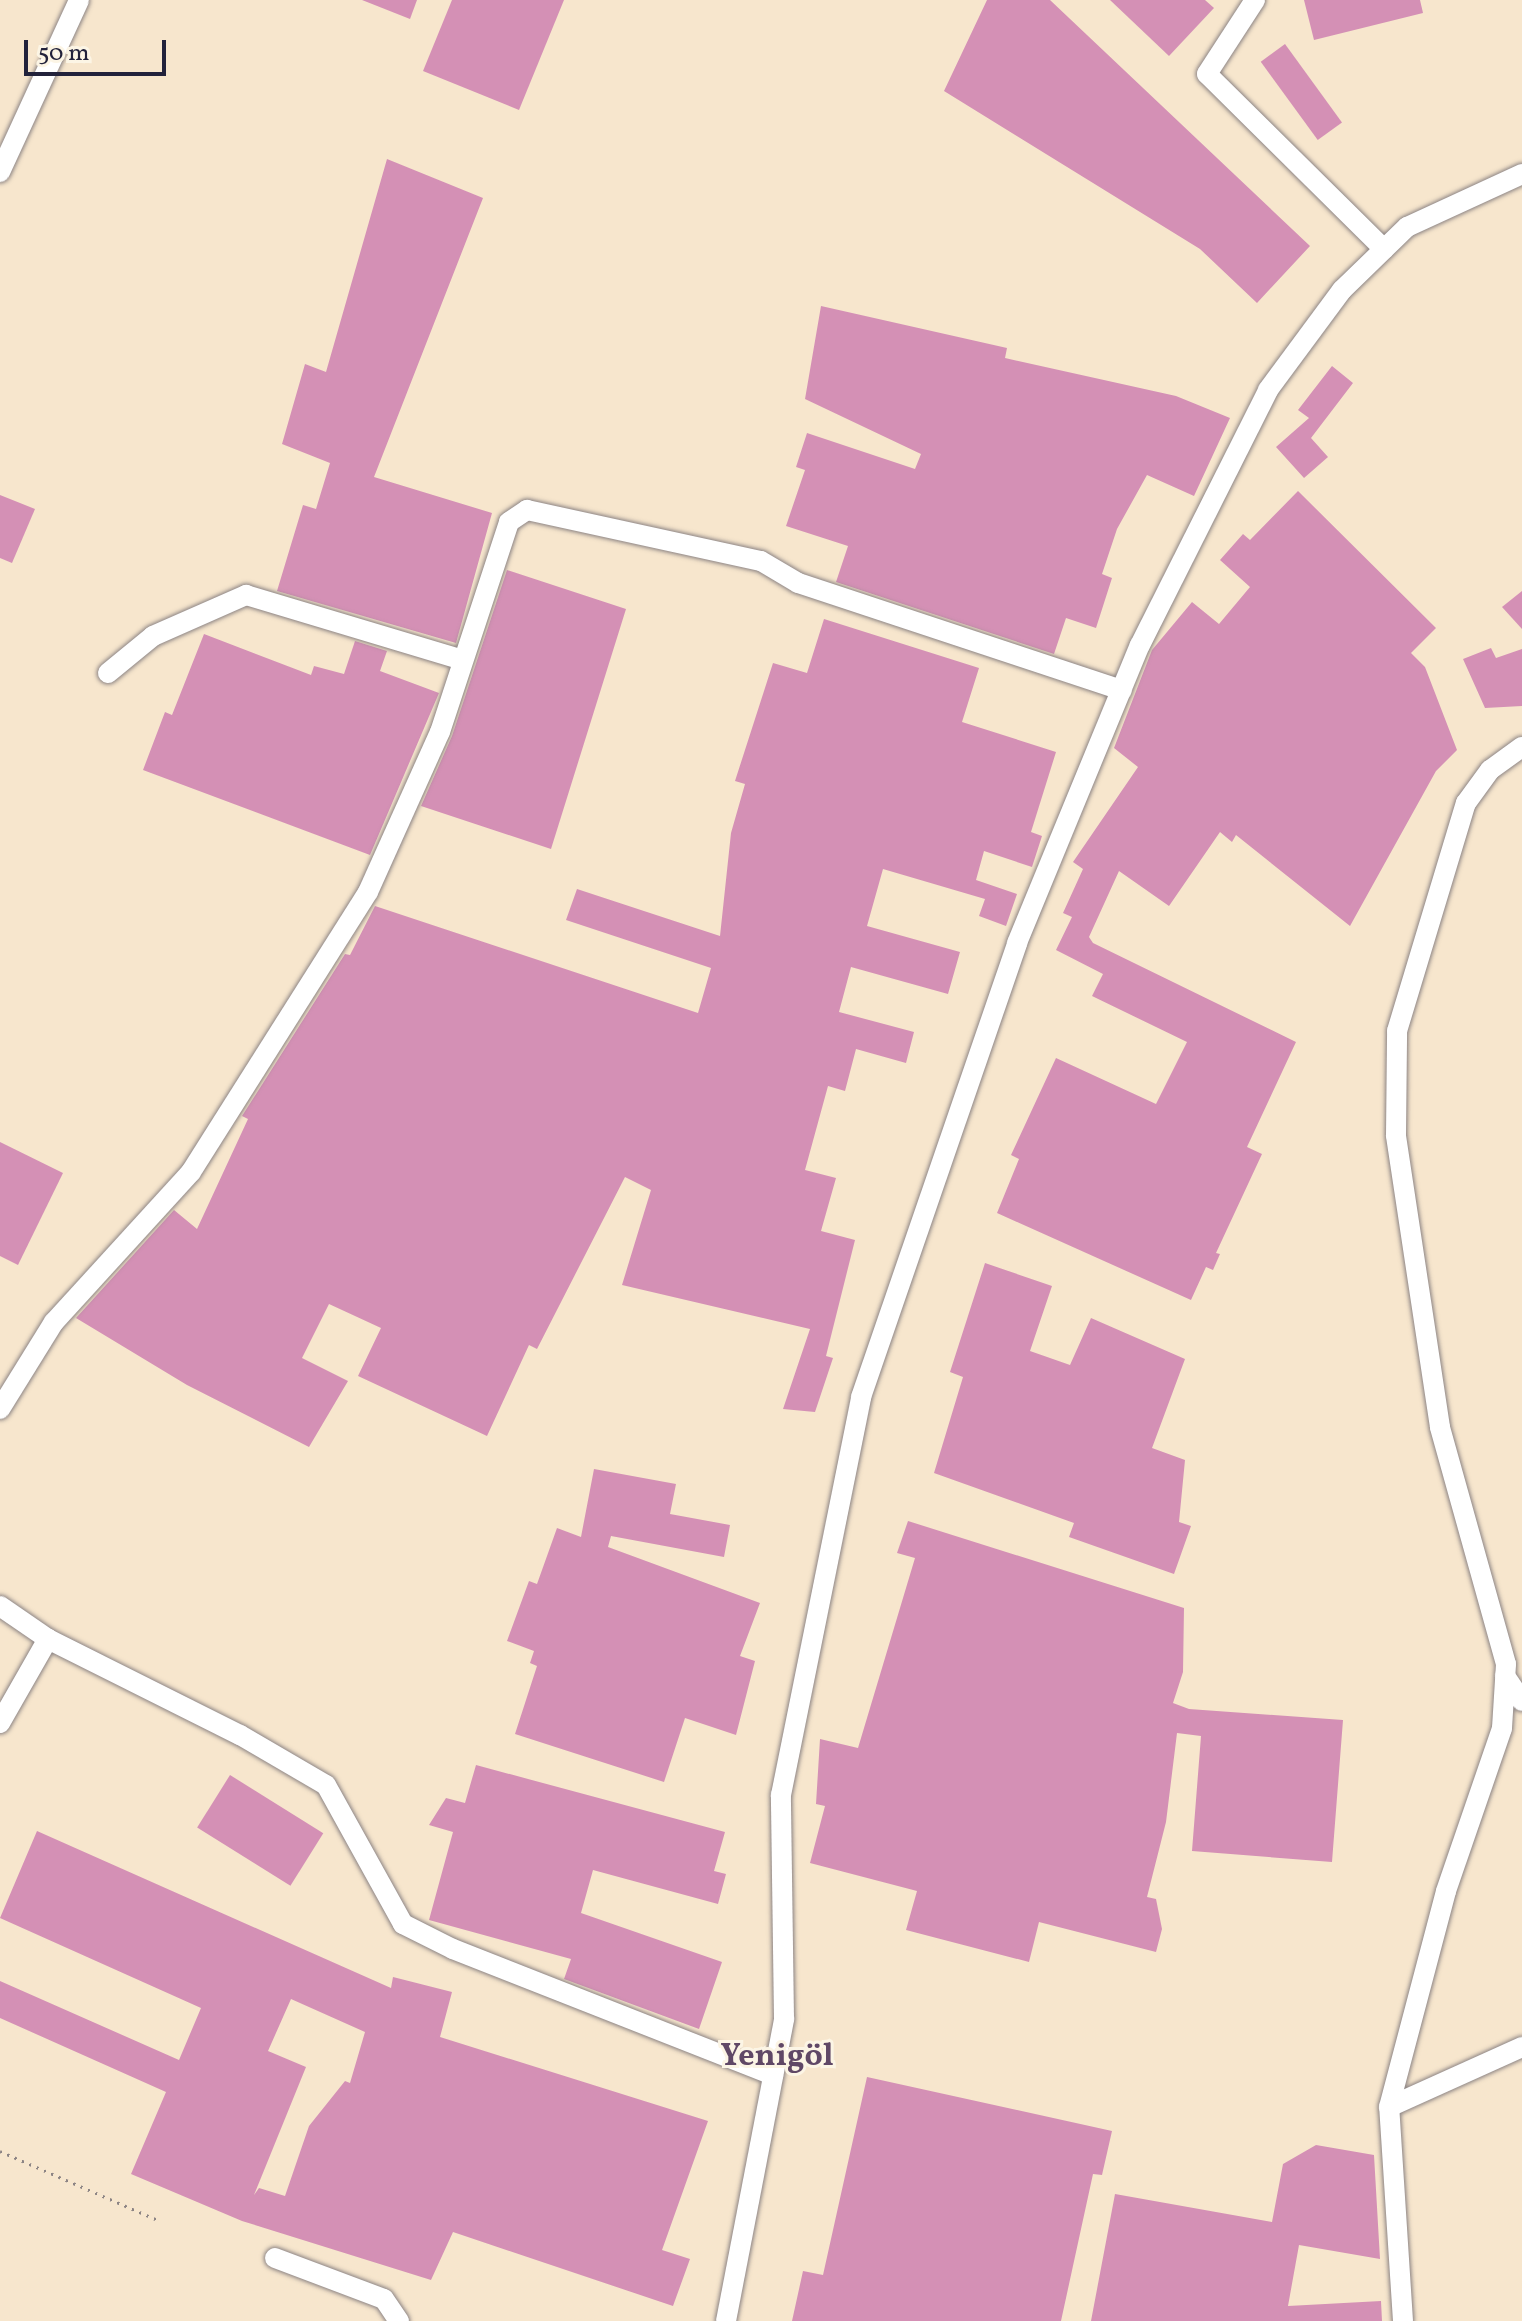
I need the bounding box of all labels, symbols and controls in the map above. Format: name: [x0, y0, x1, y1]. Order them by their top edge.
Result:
scale bar: [28, 24, 170, 74]
text: 50 m: [38, 37, 90, 71]
district label: Yenigöl: [720, 2038, 834, 2076]

